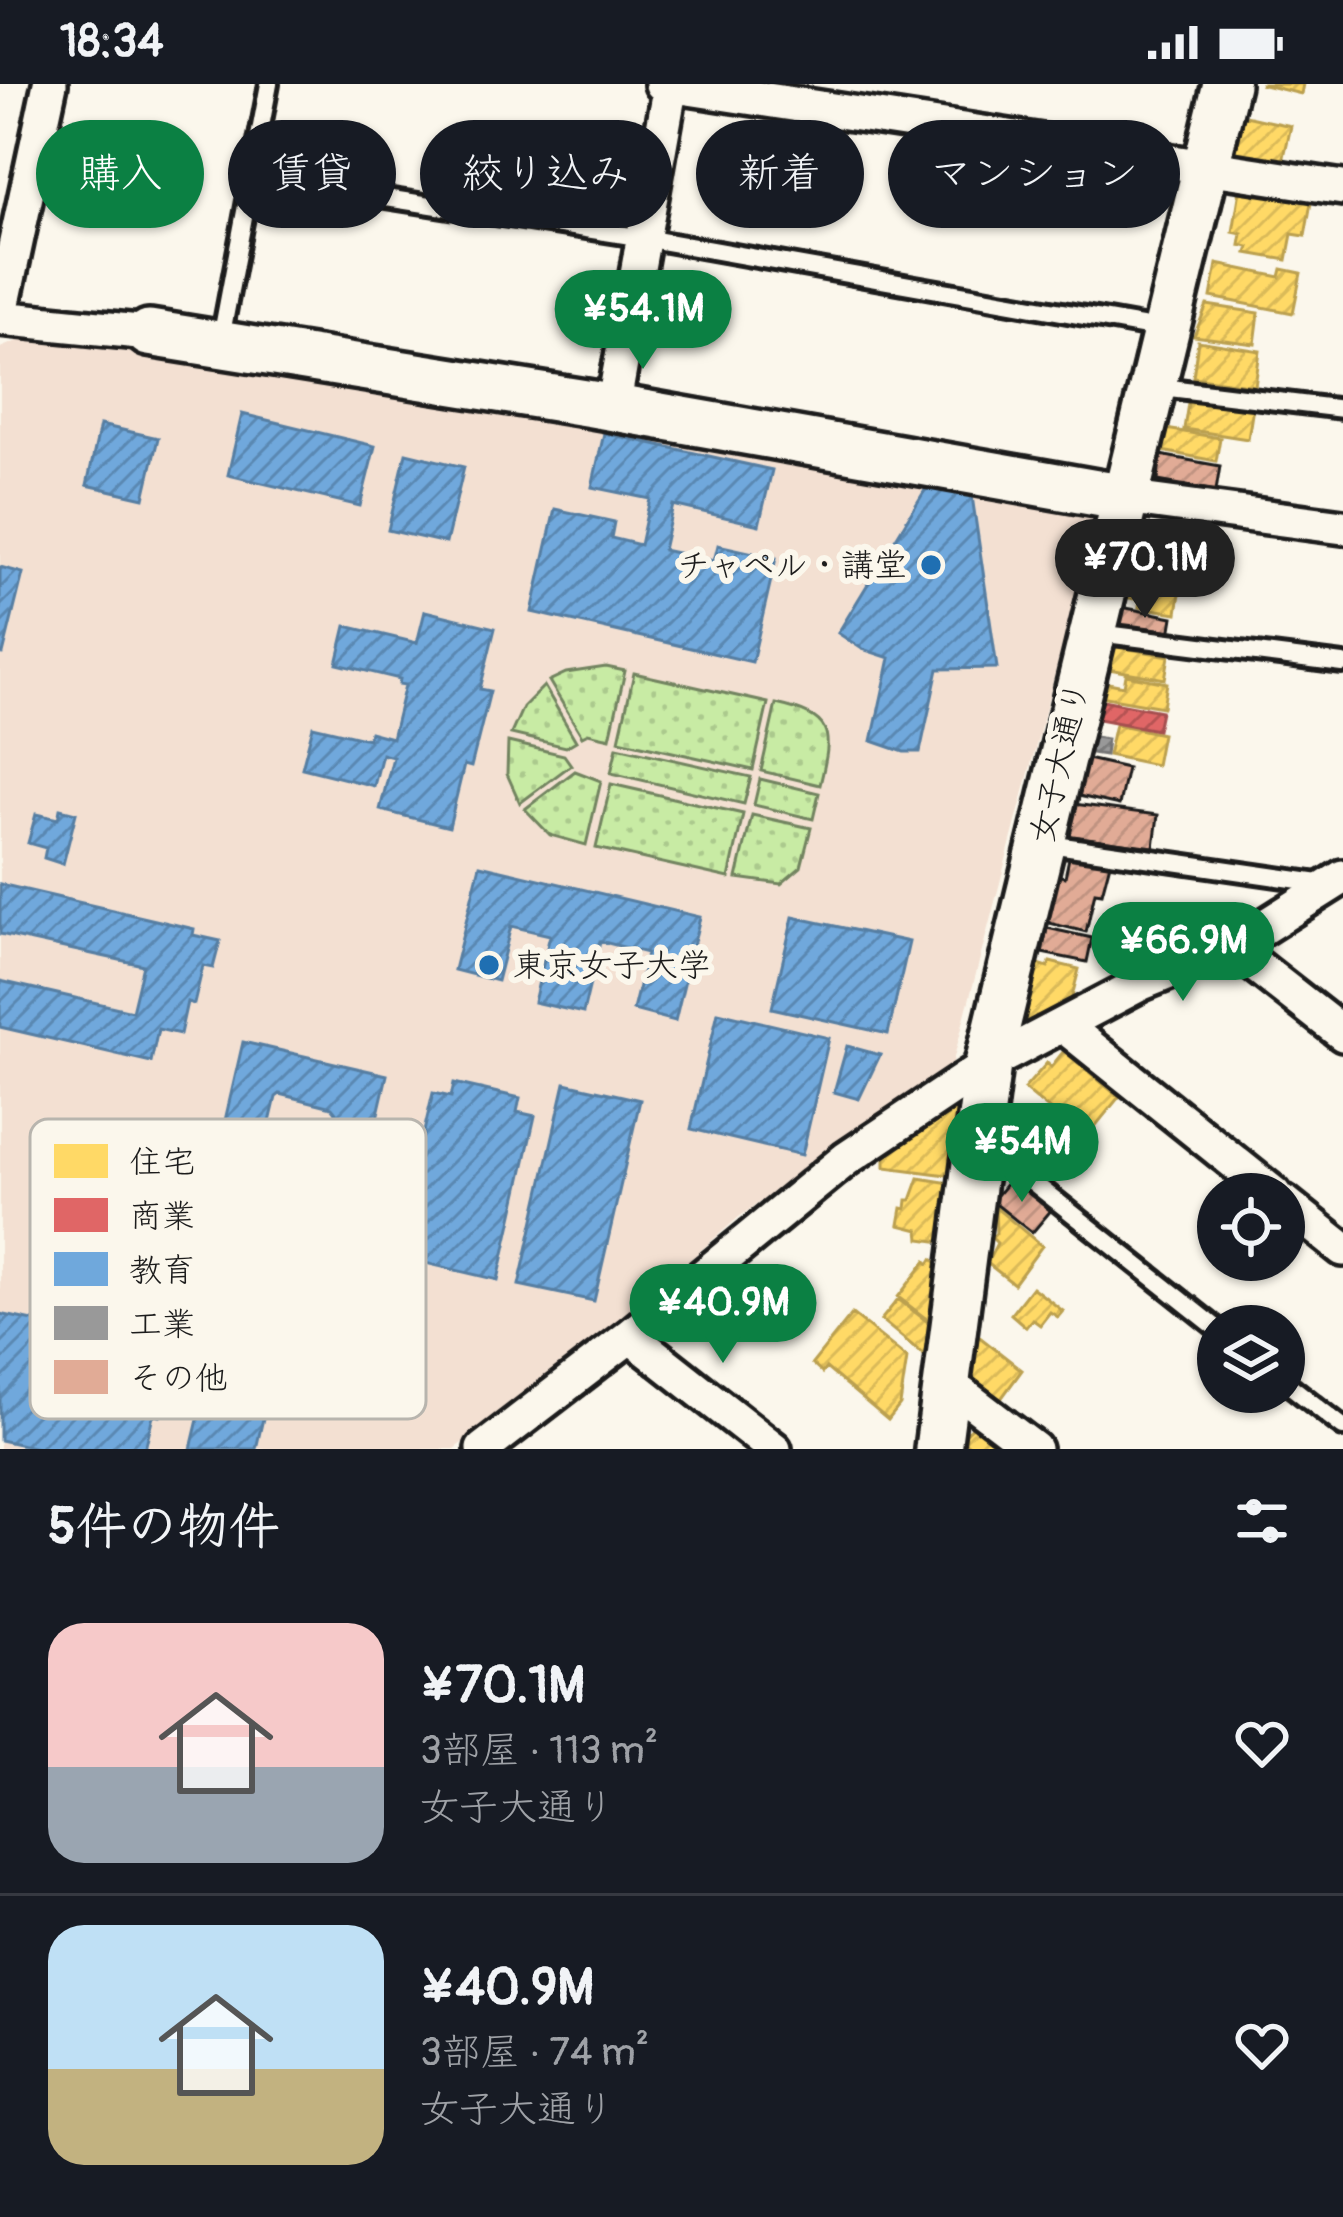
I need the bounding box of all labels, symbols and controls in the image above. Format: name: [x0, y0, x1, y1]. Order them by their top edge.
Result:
text: 18:34: [60, 14, 164, 70]
chip: 購入: [36, 120, 204, 228]
chip: 賃貸: [228, 120, 396, 228]
chip: 絞り込み: [420, 120, 672, 228]
chip: 新着: [696, 120, 864, 228]
chip: マンション: [888, 120, 1180, 228]
pin: ¥54.1M: [545, 270, 741, 372]
text: ¥54.1M: [582, 284, 704, 333]
pin: ¥70.1M: [1047, 519, 1243, 621]
text: ¥70.1M: [1082, 533, 1208, 582]
place label: チャペル・講堂: [677, 545, 907, 586]
marker: チャペル・講堂: [918, 552, 944, 578]
street label: 女子大通り: [1021, 677, 1099, 847]
pin: ¥66.9M: [1085, 902, 1281, 1004]
text: ¥66.9M: [1118, 916, 1248, 965]
place label: 東京女子大学: [513, 945, 711, 986]
marker: 東京女子大学: [476, 952, 502, 978]
pin: ¥54M: [951, 1103, 1093, 1205]
text: ¥54M: [973, 1117, 1071, 1166]
legend: [30, 1119, 426, 1419]
text: 住宅: [129, 1142, 195, 1183]
map controls: [1197, 1173, 1305, 1413]
button: locate: [1197, 1173, 1305, 1281]
text: 商業: [129, 1196, 195, 1237]
text: 教育: [129, 1250, 195, 1291]
pin: ¥40.9M: [625, 1264, 821, 1366]
text: ¥40.9M: [656, 1278, 790, 1327]
text: 工業: [129, 1304, 195, 1345]
button: layers: [1197, 1305, 1305, 1413]
text: その他: [129, 1358, 228, 1399]
icon: filters: [1229, 1488, 1295, 1554]
text: 5件の物件: [48, 1495, 280, 1559]
text: ¥70.1M: [420, 1654, 585, 1718]
icon: home: [144, 1671, 288, 1815]
icon: heart: [1229, 1710, 1295, 1776]
text: 3部屋 · 113 m²: [420, 1726, 658, 1775]
text: 女子大通り: [420, 1783, 615, 1832]
text: ¥40.9M: [420, 1956, 594, 2020]
icon: home: [144, 1973, 288, 2117]
icon: heart: [1229, 2012, 1295, 2078]
text: 3部屋 · 74 m²: [420, 2028, 649, 2077]
text: 女子大通り: [420, 2085, 615, 2134]

